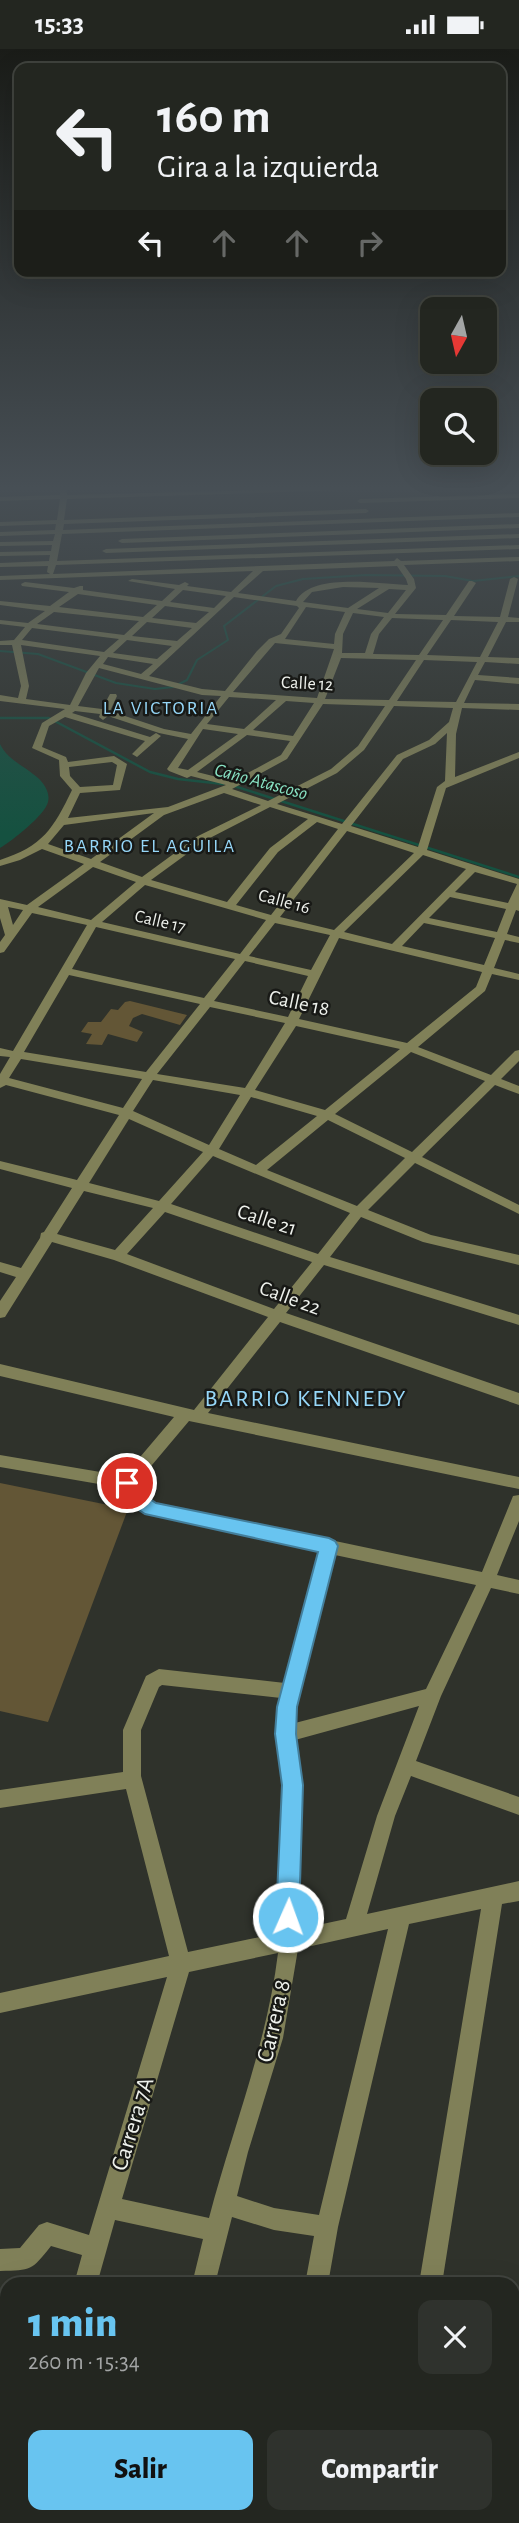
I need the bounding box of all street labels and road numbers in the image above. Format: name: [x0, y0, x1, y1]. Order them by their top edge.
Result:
street label: Calle 12: [280, 674, 334, 694]
street label: Calle 16: [256, 887, 312, 917]
street label: Calle 17: [133, 907, 187, 937]
street label: Calle 18: [267, 986, 331, 1020]
street label: Calle 21: [235, 1201, 299, 1239]
street label: Calle 22: [257, 1277, 323, 1319]
street label: Carrera 8: [253, 1977, 295, 2065]
street label: Carrera 7A: [107, 2074, 159, 2174]

